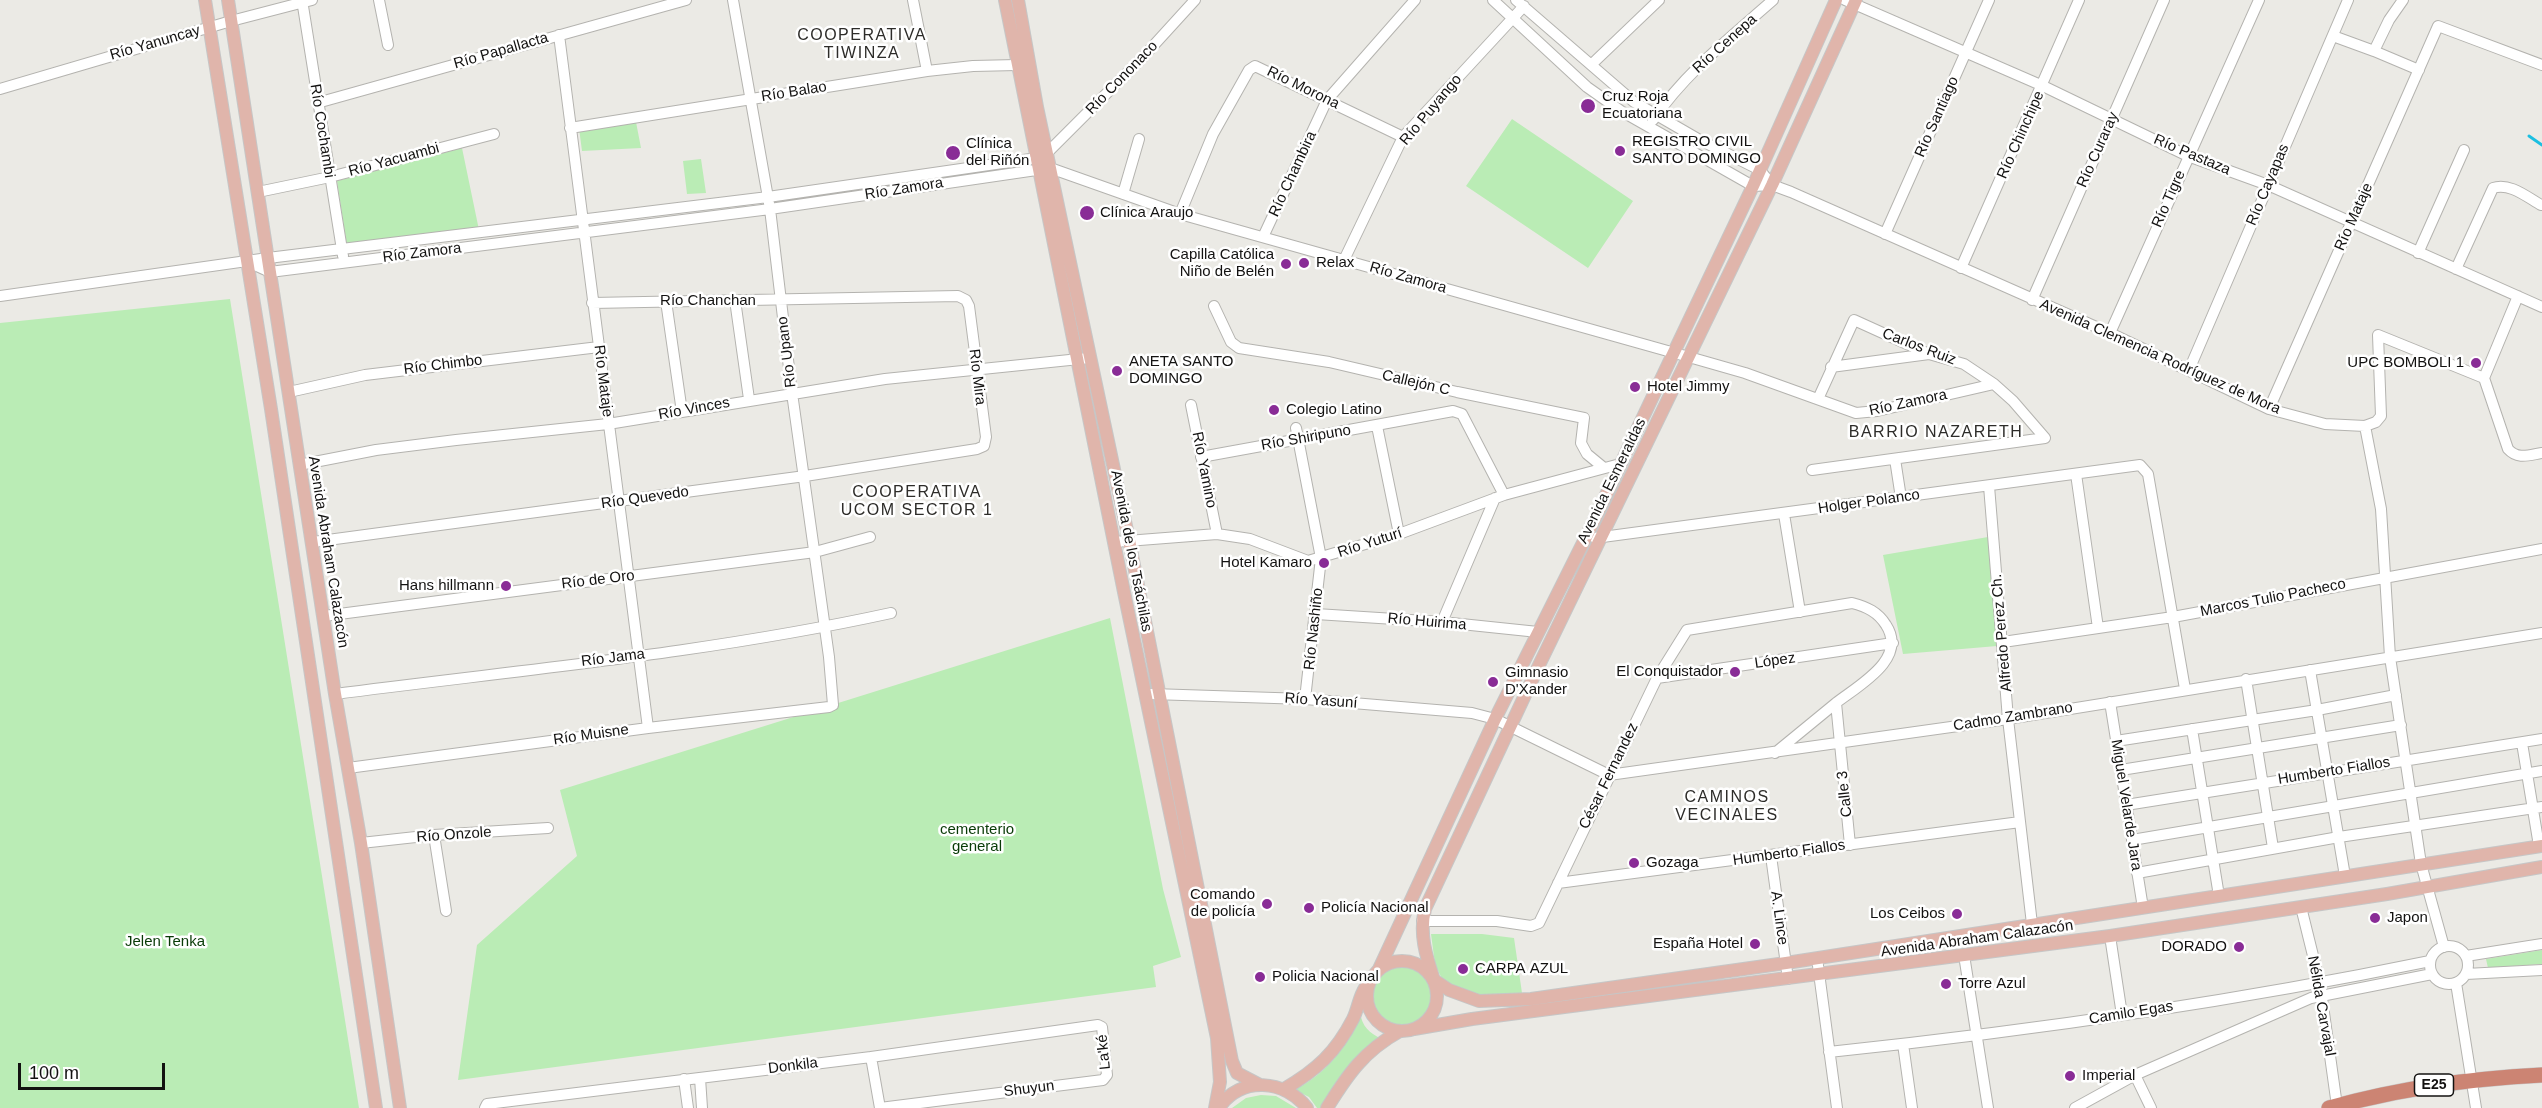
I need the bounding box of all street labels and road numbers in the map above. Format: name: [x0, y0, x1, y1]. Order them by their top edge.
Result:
street label: Río Cenepa: [1689, 11, 1761, 77]
street label: Río Yanuncay: [108, 22, 202, 64]
street label: Río Papallacta: [452, 29, 550, 73]
street label: Río Cononaco: [1082, 37, 1162, 119]
street label: Río Morona: [1264, 63, 1342, 113]
street label: Río Puyango: [1396, 71, 1466, 149]
street label: Río Santiago: [1911, 74, 1963, 160]
street label: Río Balao: [760, 78, 828, 106]
street label: Río Cochambi: [306, 83, 338, 179]
street label: Río Chinchipe: [1994, 88, 2048, 182]
street label: Río Curaray: [2073, 109, 2123, 191]
street label: Río Chambira: [1265, 128, 1321, 220]
street label: Río Pastaza: [2151, 131, 2233, 179]
street label: Río Yacuambi: [347, 139, 441, 181]
street label: Río Cayapas: [2243, 142, 2293, 228]
street label: Río Tigre: [2148, 167, 2190, 231]
street label: Río Zamora: [863, 174, 945, 204]
street label: Río Mataje: [2331, 180, 2377, 254]
street label: Río Zamora: [382, 239, 462, 267]
street label: Río Zamora: [1367, 258, 1449, 298]
street label: Río Chanchan: [660, 292, 756, 310]
street label: Avenida Clemencia Rodríguez de Mora: [2037, 296, 2283, 418]
street label: Río Upano: [774, 315, 800, 389]
street label: Carlos Ruiz: [1880, 325, 1958, 369]
street label: Río Mataje: [590, 344, 616, 418]
street label: Río Mira: [965, 348, 989, 406]
street label: Río Chimbo: [403, 351, 483, 379]
street label: Callejón C: [1380, 366, 1452, 400]
street label: Río Zamora: [1867, 386, 1949, 420]
street label: Río Vinces: [657, 394, 731, 424]
street label: Avenida Esmeraldas: [1574, 415, 1650, 547]
street label: Río Shiripuno: [1260, 421, 1352, 455]
street label: Río Yamino: [1188, 430, 1220, 510]
street label: Avenida Abraham Calazacón: [304, 455, 352, 649]
street label: Avenida de los Tsáchilas: [1107, 469, 1155, 633]
street label: Río Quevedo: [600, 483, 690, 513]
street label: Holger Polanco: [1817, 486, 1921, 518]
street label: Río Yuturí: [1336, 524, 1404, 562]
street label: Río de Oro: [560, 567, 636, 593]
street label: Alfredo Perez Ch.: [1988, 573, 2016, 693]
street label: Marcos Tulio Pacheco: [2199, 575, 2347, 621]
street label: Río Nashiño: [1301, 587, 1327, 671]
street label: Río Huirima: [1387, 610, 1467, 634]
street label: Río Jama: [580, 645, 646, 671]
street label: López: [1754, 649, 1796, 673]
street label: Río Yasuní: [1284, 689, 1358, 713]
street label: Cadmo Zambrano: [1952, 699, 2074, 735]
street label: César Fernandez: [1576, 720, 1642, 832]
street label: Río Muisne: [552, 721, 630, 749]
street label: Miguel Velarde Jara: [2107, 738, 2145, 872]
street label: Humberto Fiallos: [2277, 753, 2391, 789]
street label: Calle 3: [1834, 770, 1856, 818]
street label: Río Onzole: [416, 823, 492, 847]
street label: Humberto Fiallos: [1732, 836, 1846, 870]
street label: A. Lince: [1766, 890, 1792, 946]
street label: Avenida Abraham Calazacón: [1880, 917, 2074, 961]
street label: Nélida Carvajal: [2303, 954, 2339, 1058]
street label: Camilo Egas: [2088, 997, 2174, 1029]
street label: La'ké: [1093, 1033, 1115, 1071]
street label: Donkila: [767, 1054, 819, 1078]
road number: E25: [2414, 1074, 2454, 1096]
street label: Shuyun: [1003, 1077, 1055, 1101]

